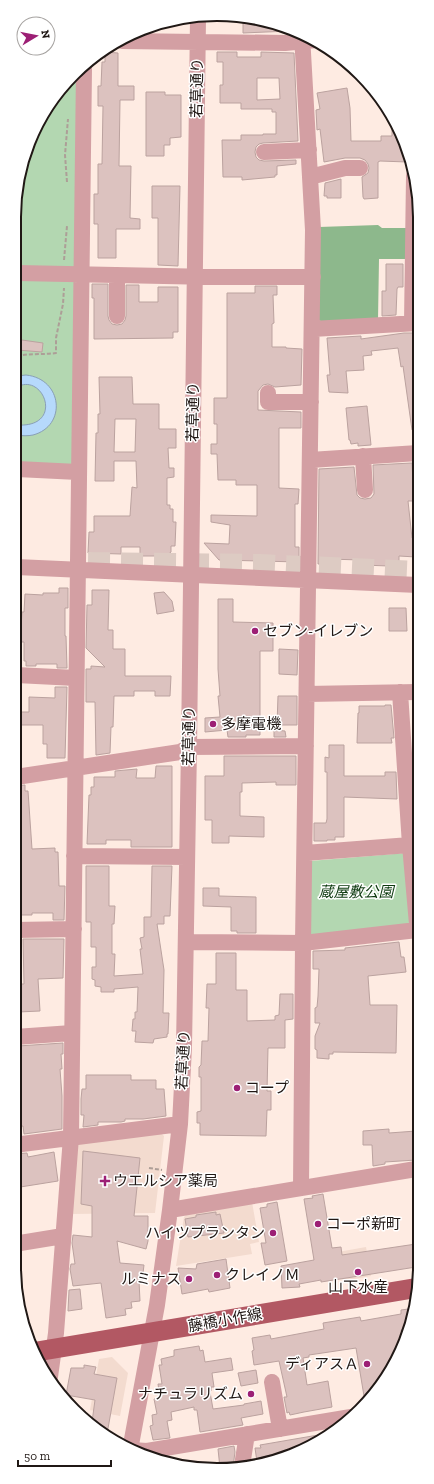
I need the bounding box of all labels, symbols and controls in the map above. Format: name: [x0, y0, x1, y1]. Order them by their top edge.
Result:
north arrow: [16, 16, 56, 56]
text: N: [38, 29, 53, 40]
street label: 若草通り: [187, 58, 207, 118]
street label: 若草通り: [183, 382, 203, 442]
place label: セブン-イレブン: [263, 622, 373, 640]
marker: セブン-イレブン: [250, 626, 260, 636]
street label: 若草通り: [179, 706, 199, 766]
place label: 多摩電機: [221, 715, 281, 733]
marker: 多摩電機: [208, 719, 218, 729]
park label: 蔵屋敷公園: [318, 883, 395, 901]
street label: 若草通り: [172, 1030, 194, 1090]
place label: コープ: [245, 1079, 289, 1097]
marker: コープ: [232, 1083, 242, 1093]
place label: ウエルシア薬局: [113, 1172, 218, 1190]
marker: ウエルシア薬局: [100, 1176, 110, 1186]
place label: コーポ新町: [326, 1215, 401, 1233]
marker: コーポ新町: [313, 1219, 323, 1229]
place label: ハイツプランタン: [145, 1224, 265, 1242]
marker: ハイツプランタン: [268, 1228, 278, 1238]
place label: クレイノＭ: [225, 1266, 300, 1284]
marker: 山下水産: [353, 1267, 363, 1277]
place label: ルミナス: [121, 1270, 181, 1288]
marker: クレイノＭ: [212, 1270, 222, 1280]
marker: ルミナス: [184, 1274, 194, 1284]
place label: 山下水産: [328, 1278, 388, 1296]
street label: 藤橋小作線: [186, 1305, 264, 1335]
place label: ディアスＡ: [285, 1355, 359, 1373]
marker: ディアスＡ: [362, 1359, 372, 1369]
place label: ナチュラリズム: [138, 1385, 243, 1403]
marker: ナチュラリズム: [246, 1389, 256, 1399]
scale bar: [18, 1442, 111, 1468]
text: 50 m: [24, 1449, 51, 1463]

